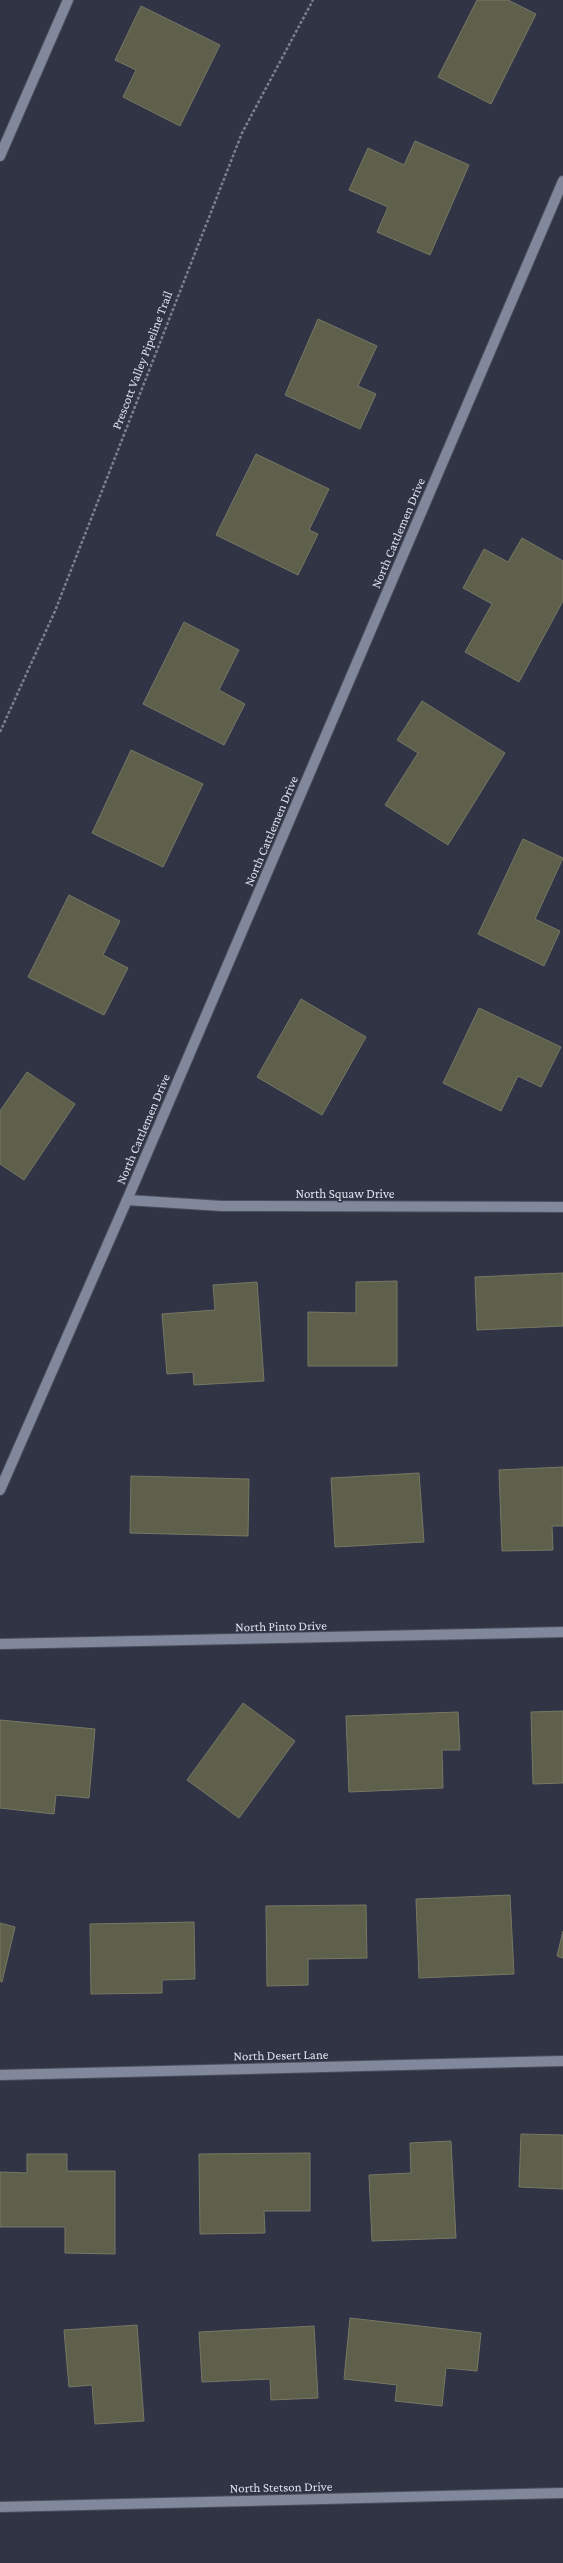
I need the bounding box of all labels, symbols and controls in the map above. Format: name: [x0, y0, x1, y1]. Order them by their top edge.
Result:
street label: Prescott Valley Pipeline Trail: [109, 288, 176, 431]
street label: North Cattlemen Drive: [368, 475, 428, 590]
street label: North Cattlemen Drive: [241, 773, 301, 888]
street label: North Cattlemen Drive: [113, 1071, 173, 1186]
street label: North Squaw Drive: [295, 1186, 395, 1201]
street label: North Pinto Drive: [235, 1618, 327, 1634]
street label: North Desert Lane: [233, 2047, 329, 2063]
street label: North Stetson Drive: [230, 2479, 333, 2495]

